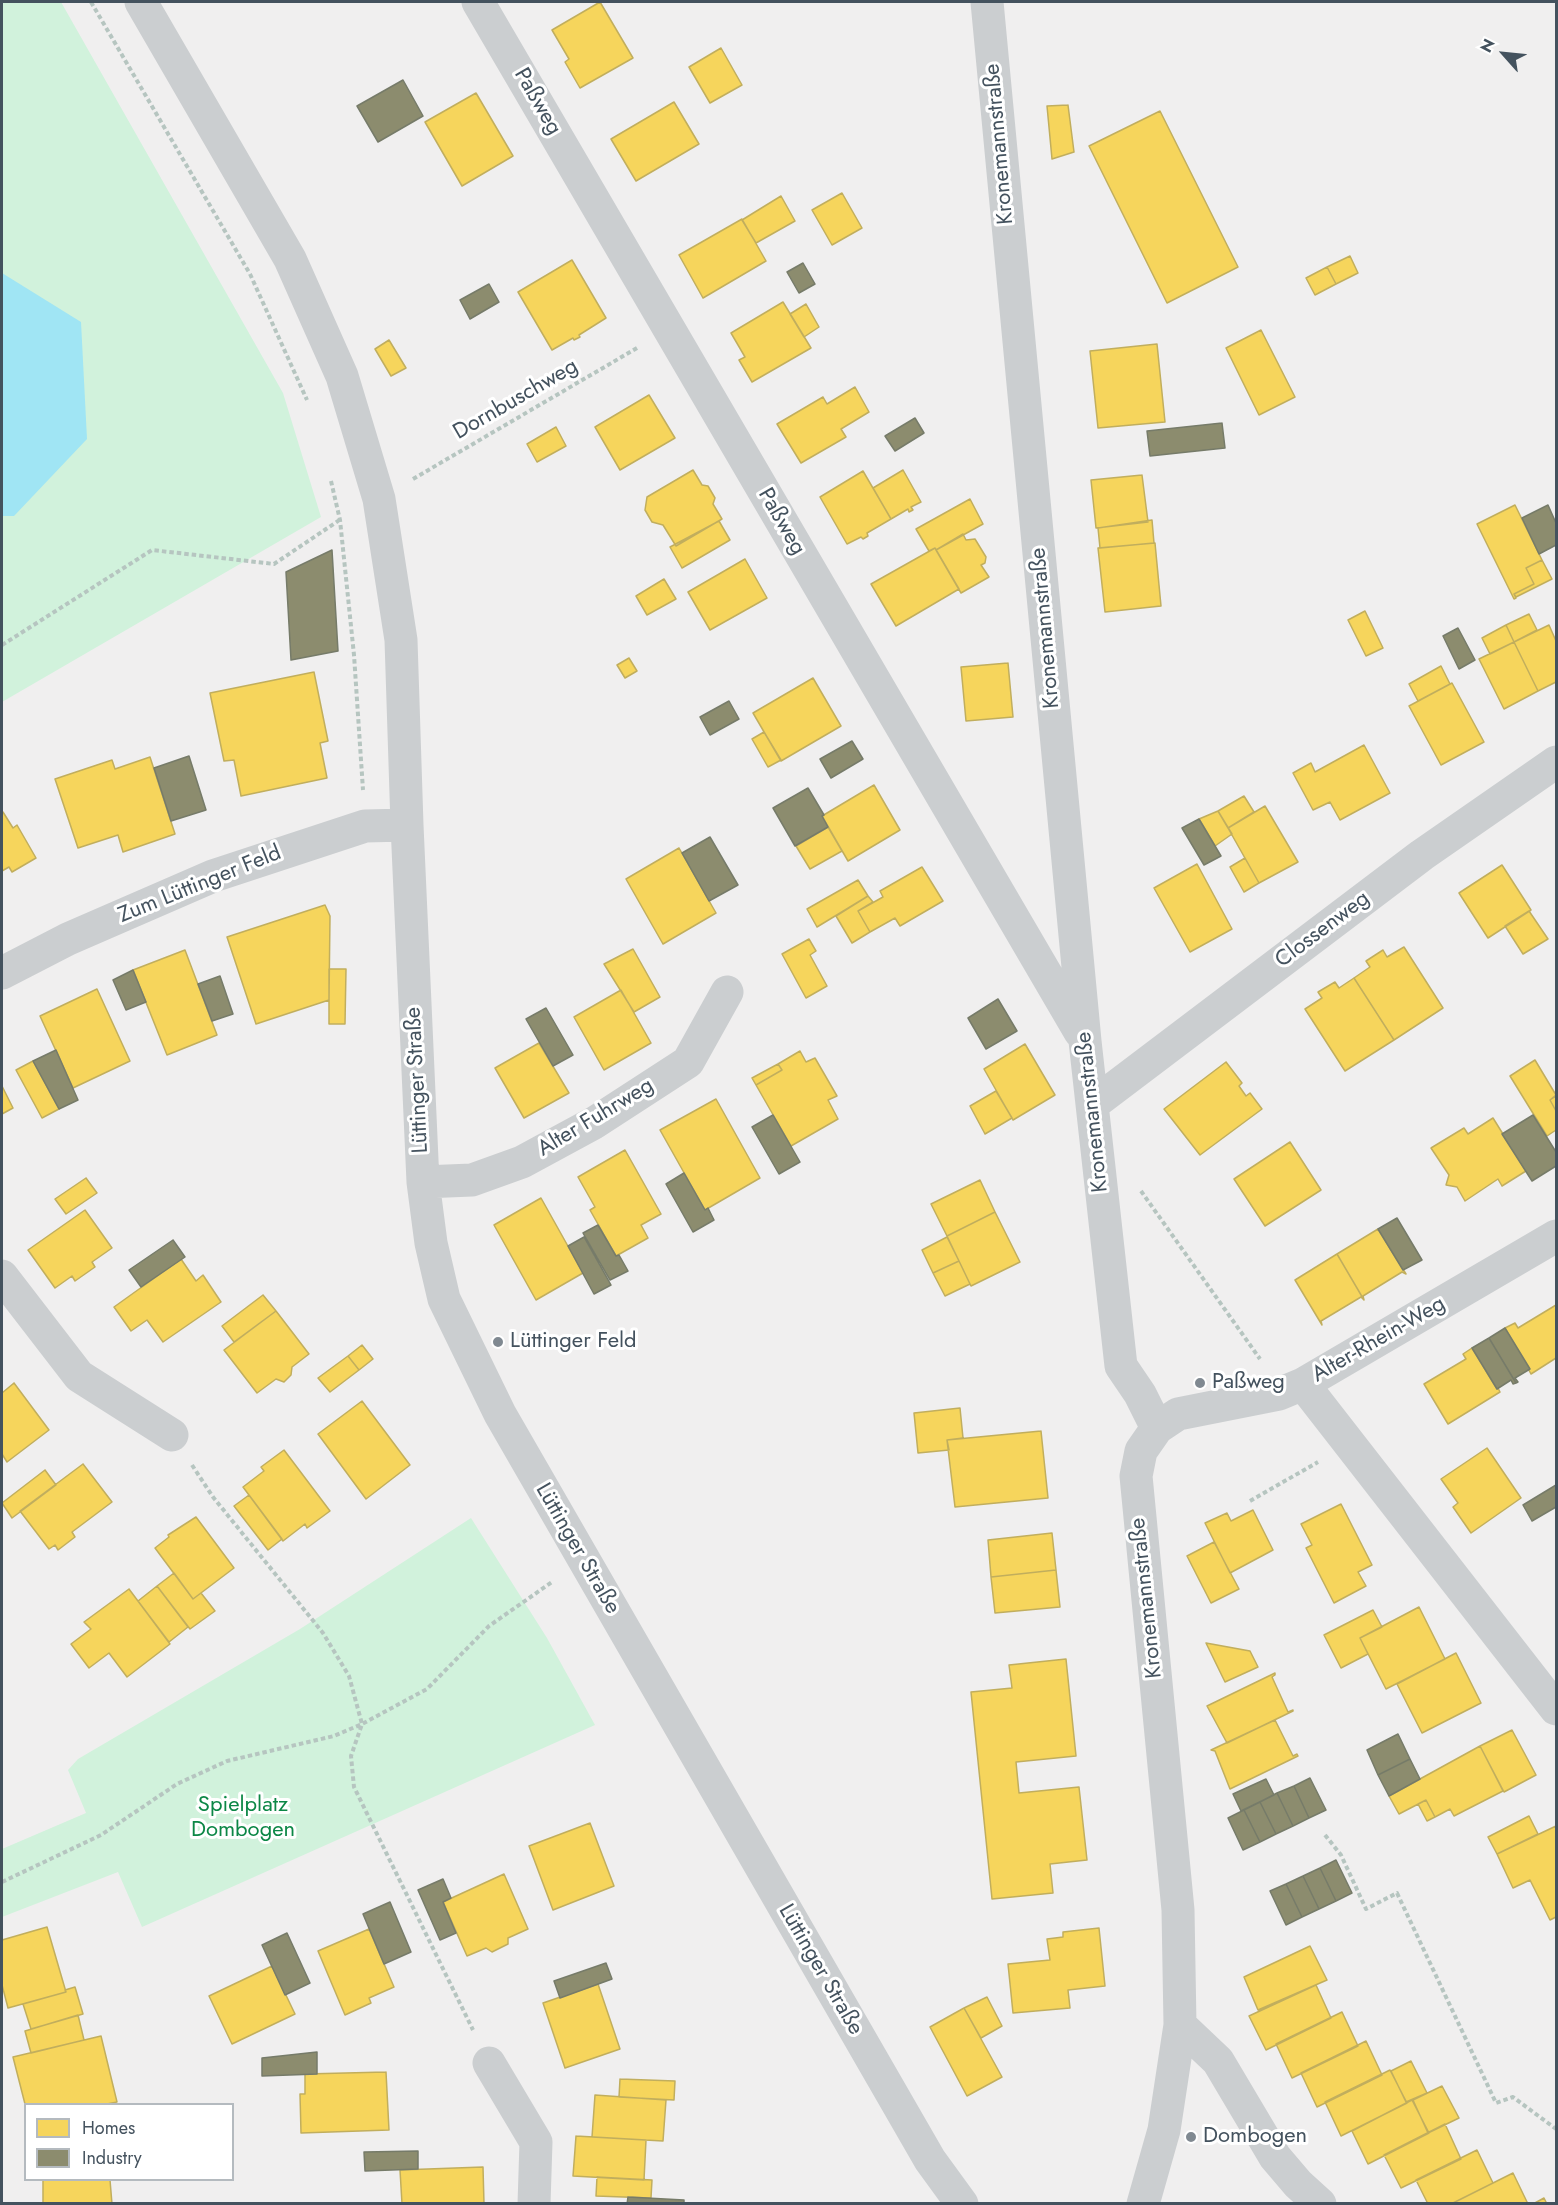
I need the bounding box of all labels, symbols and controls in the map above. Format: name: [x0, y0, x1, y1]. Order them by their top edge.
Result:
north arrow: [1474, 24, 1534, 84]
text: N: [1474, 35, 1501, 56]
street label: Kronemannstraße: [980, 62, 1020, 226]
street label: Paßweg: [507, 64, 567, 140]
street label: Dornbuschweg: [449, 354, 583, 446]
street label: Paßweg: [751, 484, 811, 560]
street label: Kronemannstraße: [1026, 546, 1066, 710]
street label: Zum Lüttinger Feld: [115, 840, 285, 930]
street label: Clossenweg: [1271, 886, 1375, 974]
street label: Lüttinger Straße: [401, 1006, 435, 1154]
street label: Kronemannstraße: [1071, 1030, 1115, 1194]
street label: Alter Fuhrweg: [533, 1073, 659, 1163]
street label: Alter-Rhein-Weg: [1308, 1291, 1450, 1389]
place label: Lüttinger Feld: [510, 1329, 637, 1355]
marker: Lüttinger Feld: [491, 1335, 505, 1349]
place label: Paßweg: [1212, 1370, 1285, 1396]
marker: Paßweg: [1193, 1376, 1207, 1390]
street label: Lüttinger Straße: [529, 1479, 625, 1619]
street label: Kronemannstraße: [1125, 1516, 1169, 1680]
park label: Spielplatz Dombogen: [191, 1793, 295, 1844]
street label: Lüttinger Straße: [772, 1900, 868, 2040]
legend: [24, 2103, 234, 2181]
text: Homes: [82, 2115, 135, 2141]
place label: Dombogen: [1203, 2124, 1307, 2150]
marker: Dombogen: [1184, 2130, 1198, 2144]
text: Industry: [82, 2145, 142, 2171]

